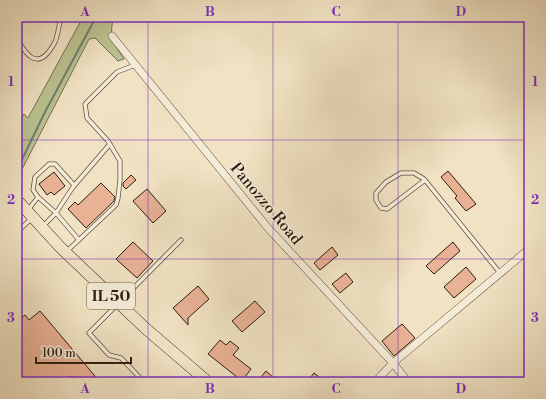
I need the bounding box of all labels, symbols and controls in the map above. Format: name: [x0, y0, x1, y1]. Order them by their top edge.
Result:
text: A: [79, 4, 90, 20]
text: B: [205, 4, 215, 20]
text: C: [331, 4, 341, 20]
text: D: [456, 4, 466, 20]
text: 1: [8, 74, 15, 90]
text: 1: [532, 74, 539, 90]
street label: Panozzo Road: [226, 158, 307, 249]
text: 2: [7, 192, 15, 208]
text: 2: [531, 192, 539, 208]
road number: IL 50: [87, 283, 135, 309]
text: 3: [7, 310, 15, 326]
text: 3: [531, 310, 539, 326]
scale bar: [36, 339, 131, 365]
text: 100 m: [42, 346, 76, 361]
text: A: [79, 381, 90, 397]
text: B: [205, 381, 215, 397]
text: C: [331, 381, 341, 397]
text: D: [456, 381, 466, 397]

